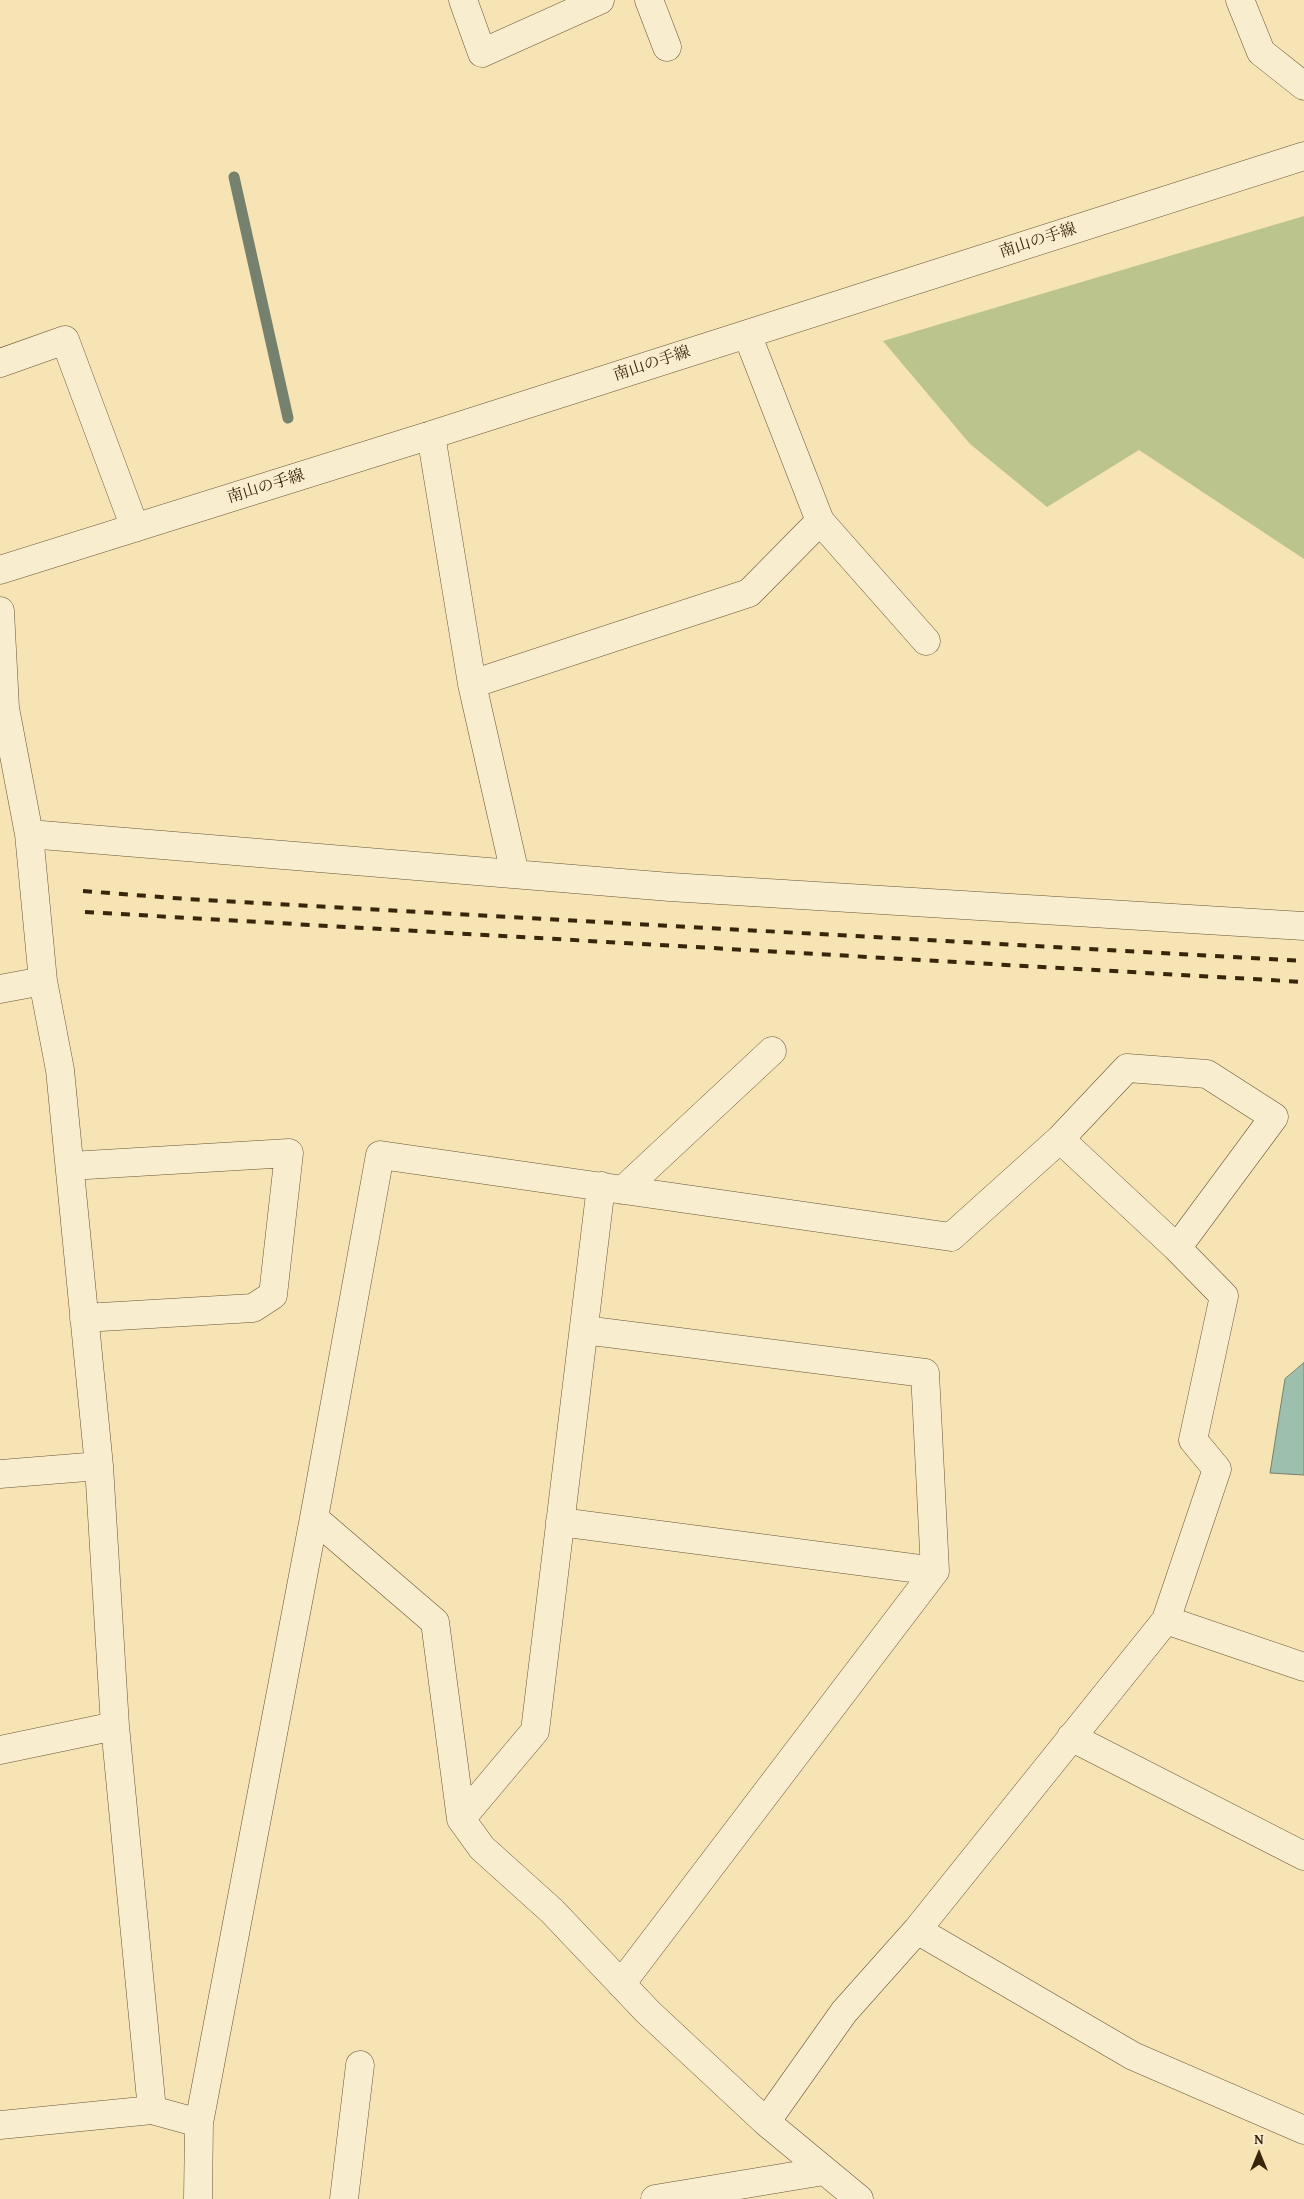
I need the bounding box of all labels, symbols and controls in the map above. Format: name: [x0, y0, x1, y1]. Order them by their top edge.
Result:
street label: 南山の手線: [997, 220, 1079, 262]
street label: 南山の手線: [611, 343, 693, 385]
street label: 南山の手線: [225, 466, 307, 508]
north arrow: [1234, 2129, 1284, 2179]
text: N: [1254, 2129, 1264, 2149]

